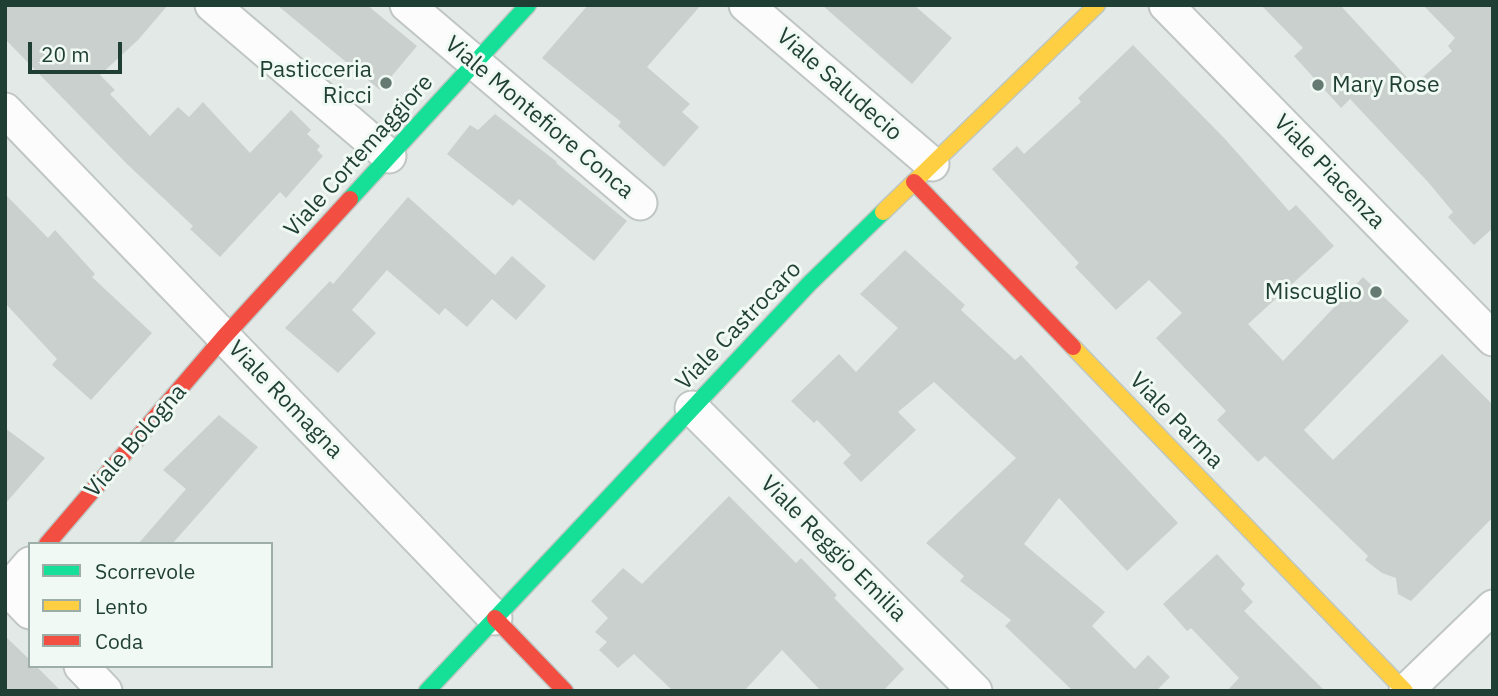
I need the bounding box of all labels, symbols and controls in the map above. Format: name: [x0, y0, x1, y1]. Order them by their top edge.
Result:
street label: Viale Saludecio: [771, 23, 907, 147]
scale bar: [32, 28, 126, 72]
street label: Viale Montefiore Conca: [439, 31, 639, 205]
text: 20 m: [41, 40, 90, 68]
place label: Pasticceria Ricci: [259, 56, 372, 110]
street label: Viale Cortemaggiore: [279, 69, 439, 243]
place label: Mary Rose: [1332, 71, 1440, 99]
marker: Pasticceria Ricci: [378, 75, 394, 91]
marker: Mary Rose: [1310, 77, 1326, 93]
street label: Viale Piacenza: [1268, 109, 1390, 235]
street label: Viale Castrocaro: [671, 256, 807, 396]
place label: Miscuglio: [1265, 278, 1362, 306]
marker: Miscuglio: [1368, 284, 1384, 300]
street label: Viale Romagna: [222, 335, 348, 465]
street label: Viale Parma: [1123, 367, 1229, 475]
street label: Viale Bologna: [79, 379, 193, 503]
street label: Viale Reggio Emilia: [754, 470, 912, 628]
legend: [28, 542, 273, 668]
text: Scorrevole: [95, 557, 195, 585]
text: Lento: [95, 592, 148, 620]
text: Coda: [95, 627, 143, 655]

